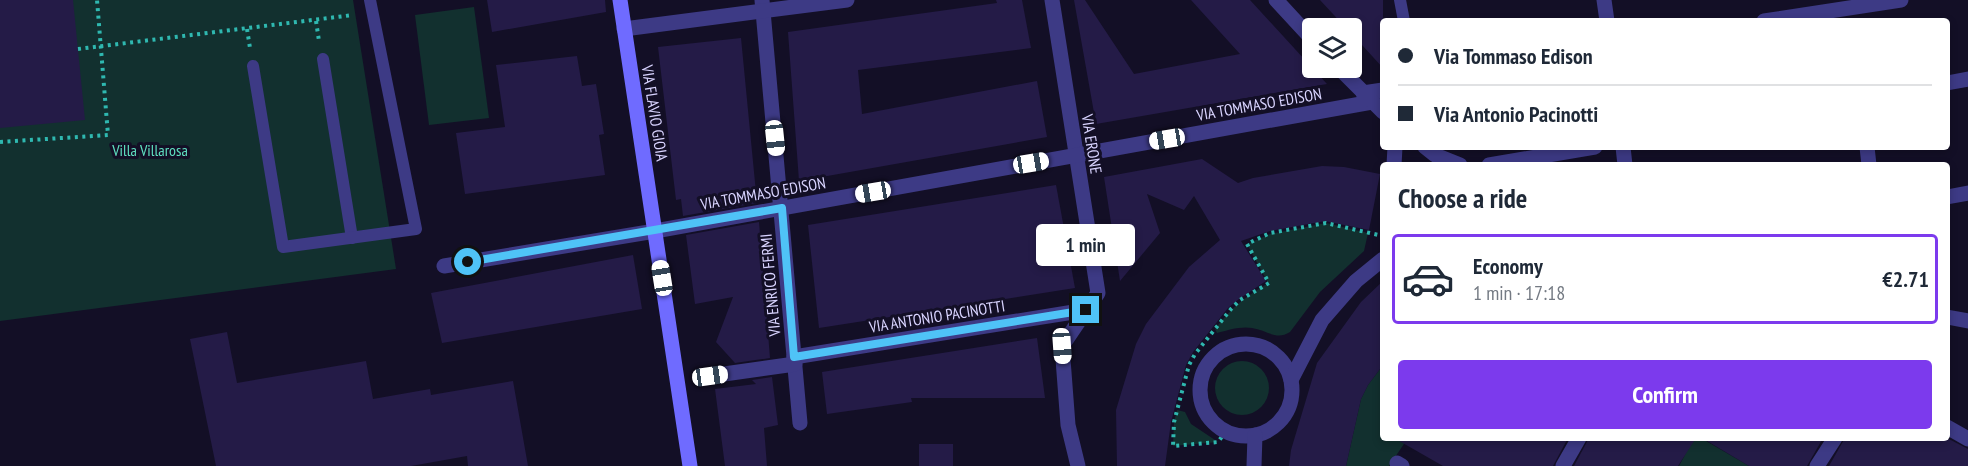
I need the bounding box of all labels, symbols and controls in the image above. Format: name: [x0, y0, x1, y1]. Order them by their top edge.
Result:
map controls: [1302, 18, 1362, 78]
button: layers: [1302, 18, 1362, 78]
text: Via Tommaso Edison: [1434, 42, 1593, 70]
street label: VIA FLAVIO GIOIA: [637, 63, 673, 163]
street label: VIA TOMMASO EDISON: [1194, 83, 1323, 125]
text: Via Antonio Pacinotti: [1434, 100, 1598, 128]
street label: VIA ERONE: [1077, 112, 1107, 175]
car: [764, 119, 786, 157]
car: [1148, 127, 1186, 151]
park label: Villa Villarosa: [111, 140, 188, 160]
car: [1012, 151, 1050, 175]
street label: VIA TOMMASO EDISON: [698, 172, 827, 214]
car: [854, 180, 892, 204]
text: Choose a ride: [1398, 181, 1527, 215]
callout: 1 min: [1036, 223, 1136, 265]
text: 1 min: [1065, 232, 1106, 258]
street label: VIA ENRICO FERMI: [756, 233, 785, 338]
route start: [454, 248, 481, 275]
icon: car: [1401, 252, 1455, 306]
text: Economy: [1473, 252, 1543, 280]
car: [650, 259, 674, 297]
text: €2.71: [1882, 265, 1929, 293]
text: 1 min · 17:18: [1473, 280, 1565, 306]
street label: VIA ANTONIO PACINOTTI: [867, 295, 1006, 337]
route end: [1072, 296, 1099, 323]
car: [1052, 327, 1072, 365]
button: Confirm: [1398, 360, 1932, 429]
car: [691, 365, 729, 387]

